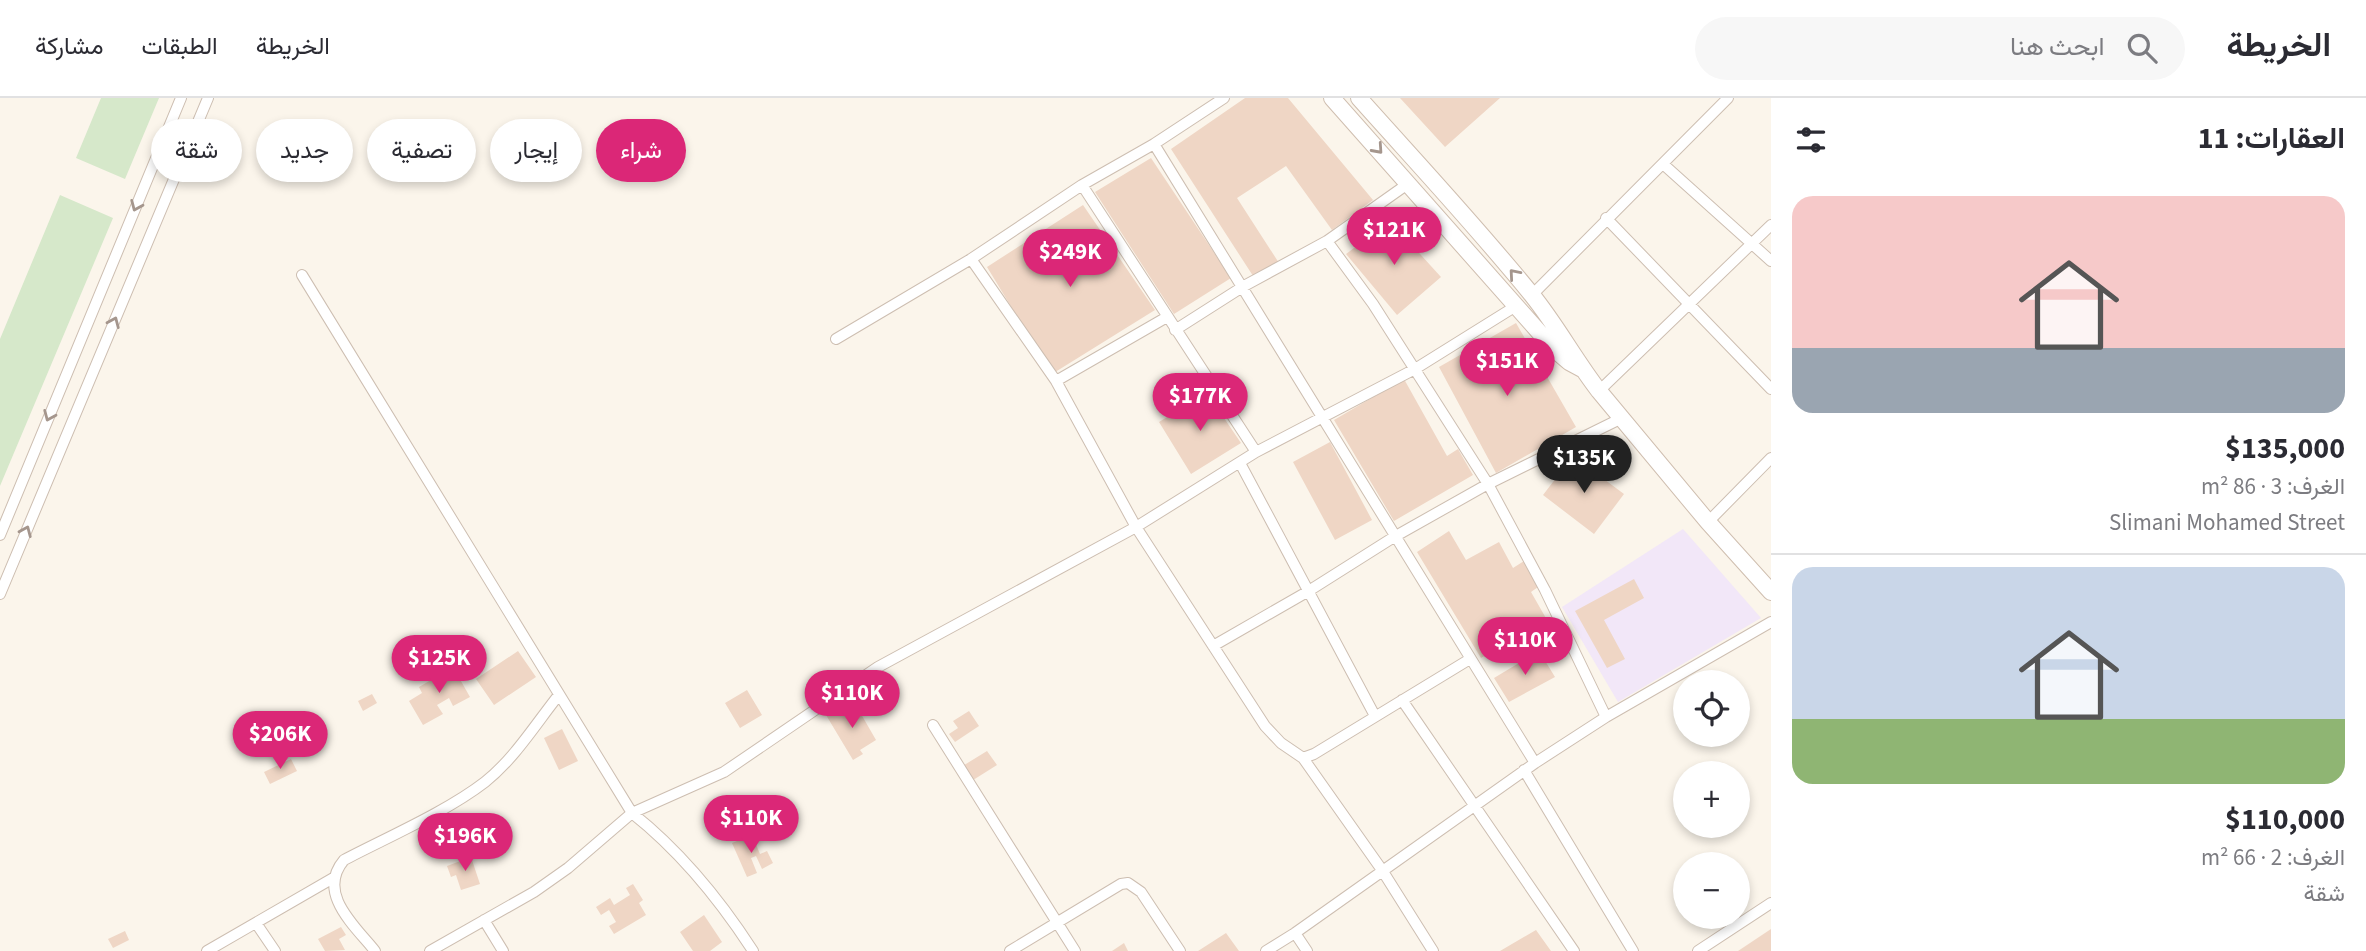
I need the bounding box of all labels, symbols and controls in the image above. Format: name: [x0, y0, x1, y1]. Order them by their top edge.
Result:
search box: [1695, 17, 2185, 80]
text: الخريطة: [2227, 22, 2331, 69]
text: ابحث هنا: [2010, 28, 2105, 65]
text: مشاركة: [35, 29, 103, 64]
text: الطبقات: [141, 29, 218, 64]
text: الخريطة: [256, 29, 330, 64]
icon: search: [2123, 29, 2161, 67]
text: العقارات: 11: [2198, 117, 2345, 160]
chip: شقة: [151, 119, 242, 182]
chip: جديد: [256, 119, 353, 182]
chip: تصفية: [367, 119, 476, 182]
chip: إيجار: [490, 119, 582, 182]
chip: شراء: [596, 119, 686, 182]
icon: filters: [1792, 121, 1830, 159]
one-way arrow: [1369, 141, 1382, 154]
one-way arrow: [130, 199, 144, 211]
pin: $121K: [1345, 208, 1443, 267]
text: $121K: [1363, 213, 1425, 246]
pin: $249K: [1021, 230, 1119, 289]
text: $249K: [1039, 235, 1101, 268]
icon: home: [2006, 242, 2132, 368]
one-way arrow: [1509, 269, 1522, 282]
one-way arrow: [106, 316, 120, 328]
pin: $151K: [1458, 338, 1556, 398]
text: $151K: [1476, 344, 1538, 377]
pin: $177K: [1151, 374, 1249, 433]
text: $177K: [1169, 379, 1231, 412]
one-way arrow: [43, 409, 57, 422]
text: $135,000: [2225, 427, 2345, 470]
pin: $135K: [1535, 436, 1633, 495]
text: $135K: [1553, 441, 1615, 474]
text: الغرف: 3 · 86 m²: [2201, 470, 2345, 503]
text: Slimani Mohamed Street: [2109, 506, 2345, 539]
one-way arrow: [18, 526, 32, 538]
icon: home: [2006, 612, 2132, 738]
pin: $110K: [1476, 618, 1574, 677]
text: $110K: [1494, 623, 1556, 656]
pin: $125K: [390, 636, 488, 695]
text: $125K: [408, 641, 470, 674]
pin: $110K: [803, 670, 901, 730]
map controls: [1673, 670, 1750, 929]
button: locate: [1673, 670, 1750, 747]
text: $110K: [821, 676, 883, 709]
pin: $206K: [231, 712, 329, 771]
text: $206K: [249, 717, 311, 750]
button: +: [1673, 761, 1750, 838]
pin: $110K: [702, 796, 800, 855]
text: $110,000: [2225, 798, 2345, 841]
text: $110K: [720, 801, 782, 834]
pin: $196K: [416, 814, 514, 873]
text: $196K: [434, 819, 496, 852]
text: الغرف: 2 · 66 m²: [2201, 841, 2345, 874]
button: −: [1673, 852, 1750, 929]
text: شقة: [2303, 877, 2345, 910]

